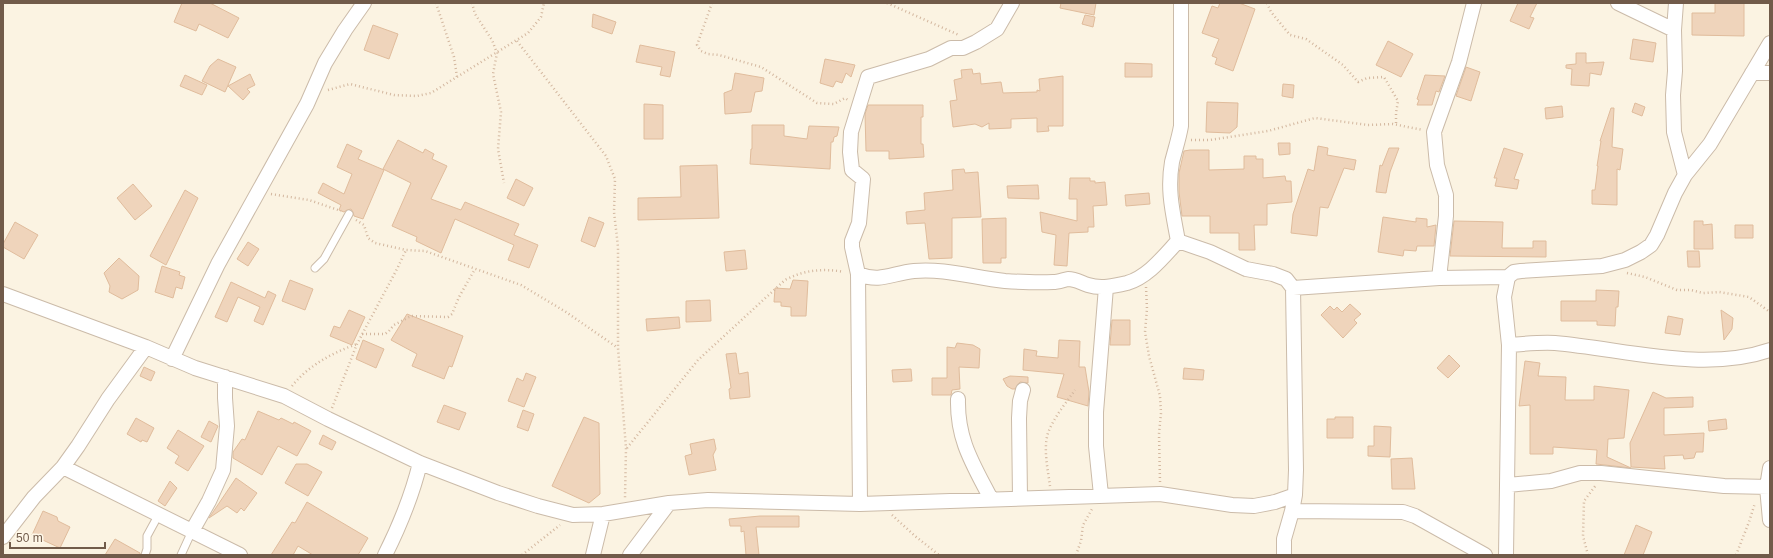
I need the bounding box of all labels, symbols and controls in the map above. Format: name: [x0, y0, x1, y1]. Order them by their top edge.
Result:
scale bar: [10, 524, 105, 550]
text: 50 m: [16, 531, 43, 545]

